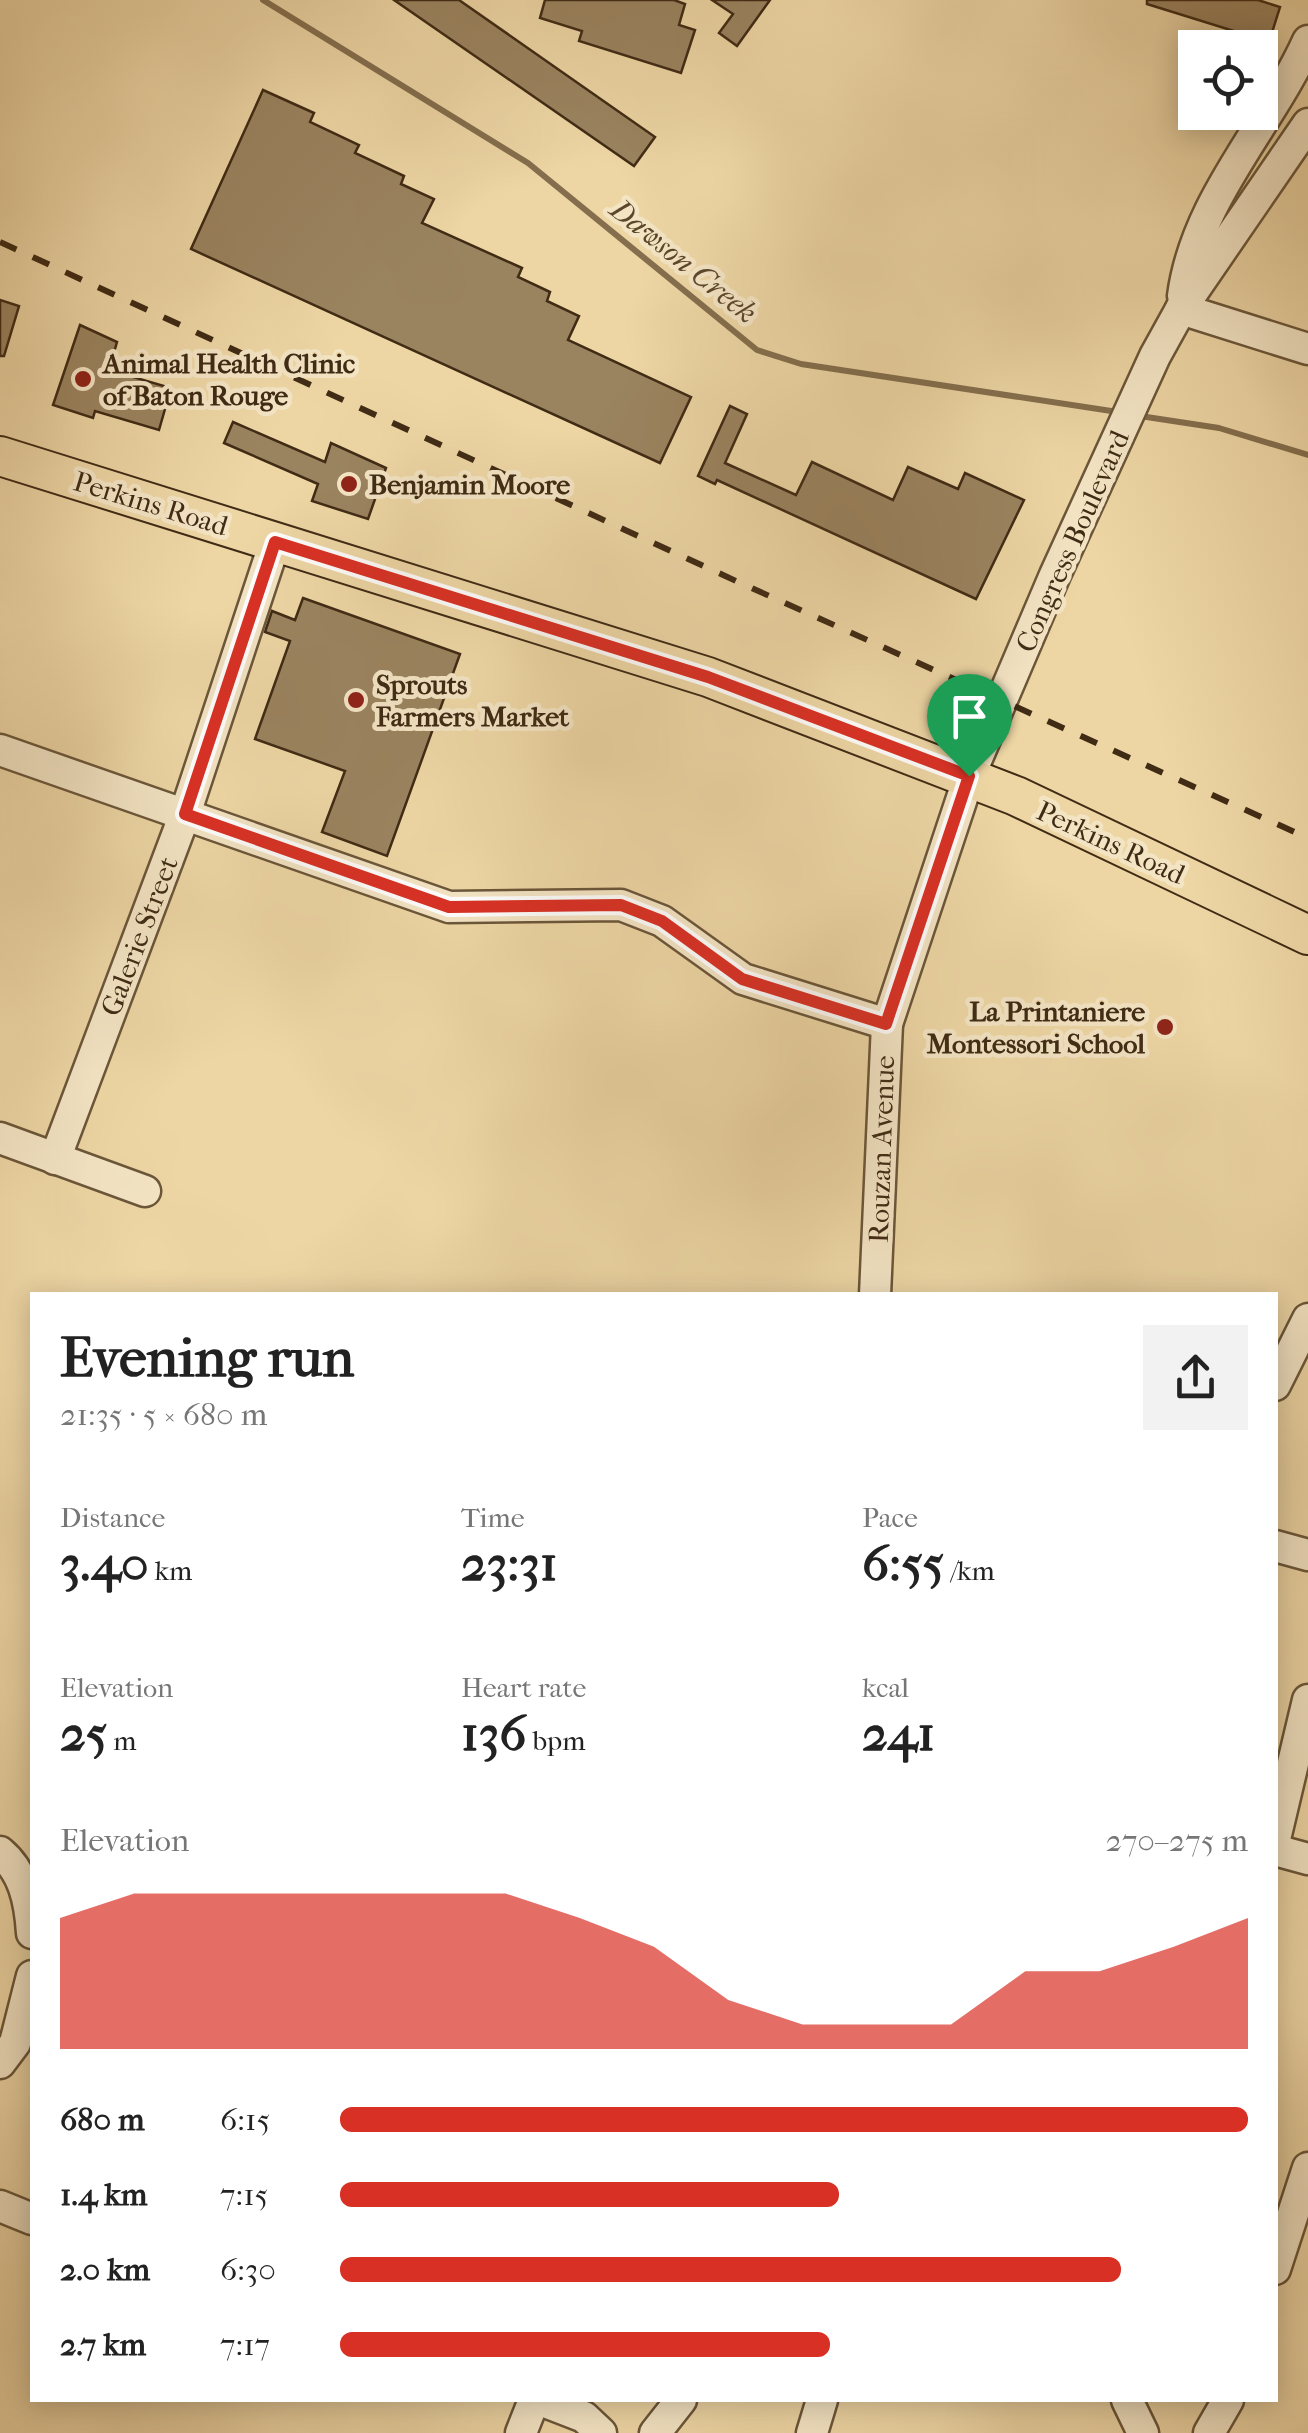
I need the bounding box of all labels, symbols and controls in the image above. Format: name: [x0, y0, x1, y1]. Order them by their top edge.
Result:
map controls: [1178, 30, 1278, 130]
button: locate: [1178, 30, 1278, 130]
water label: Dawson Creek: [602, 191, 764, 331]
place label: Animal Health Clinic of Baton Rouge: [101, 347, 355, 412]
marker: Animal Health Clinic of Baton Rouge: [72, 368, 94, 390]
street label: Congress Boulevard: [1009, 425, 1136, 657]
street label: Perkins Road: [70, 464, 233, 543]
place label: Benjamin Moore: [369, 468, 570, 501]
marker: Benjamin Moore: [338, 473, 360, 495]
place label: Sprouts Farmers Market: [376, 668, 570, 733]
pin: [927, 674, 1012, 777]
marker: Sprouts Farmers Market: [345, 689, 367, 711]
icon: arrive: [942, 689, 997, 744]
street label: Perkins Road: [1032, 794, 1191, 891]
street label: Galerie Street: [94, 852, 185, 1020]
place label: La Printaniere Montessori School: [927, 995, 1145, 1060]
marker: La Printaniere Montessori School: [1154, 1016, 1176, 1038]
street label: Rouzan Avenue: [862, 1055, 901, 1243]
button: share: [1143, 1325, 1248, 1430]
text: Evening run: [60, 1326, 354, 1390]
text: 21:35 · 5 × 680 m: [60, 1396, 267, 1433]
text: Distance: [60, 1501, 165, 1534]
text: Time: [461, 1501, 525, 1534]
text: Pace: [862, 1501, 918, 1534]
text: 3.40: [60, 1534, 149, 1593]
text: 23:31: [461, 1534, 558, 1593]
text: 6:55: [862, 1534, 944, 1593]
text: km: [149, 1554, 192, 1587]
text: /km: [944, 1554, 995, 1587]
text: Elevation: [60, 1671, 173, 1704]
text: Heart rate: [461, 1671, 586, 1704]
text: kcal: [862, 1671, 909, 1704]
text: 25: [60, 1704, 107, 1763]
text: 136: [461, 1704, 526, 1763]
text: 241: [862, 1704, 935, 1763]
text: m: [107, 1724, 137, 1757]
text: bpm: [526, 1724, 585, 1757]
text: Elevation: [60, 1822, 189, 1859]
text: 270–275 m: [1105, 1822, 1248, 1859]
text: 680 m: [60, 2101, 145, 2138]
text: 6:15: [220, 2101, 270, 2138]
text: 1.4 km: [60, 2176, 147, 2213]
text: 7:15: [220, 2176, 268, 2213]
text: 2.0 km: [60, 2251, 150, 2288]
text: 6:30: [220, 2251, 276, 2288]
text: 2.7 km: [60, 2326, 146, 2363]
text: 7:17: [220, 2326, 270, 2363]

